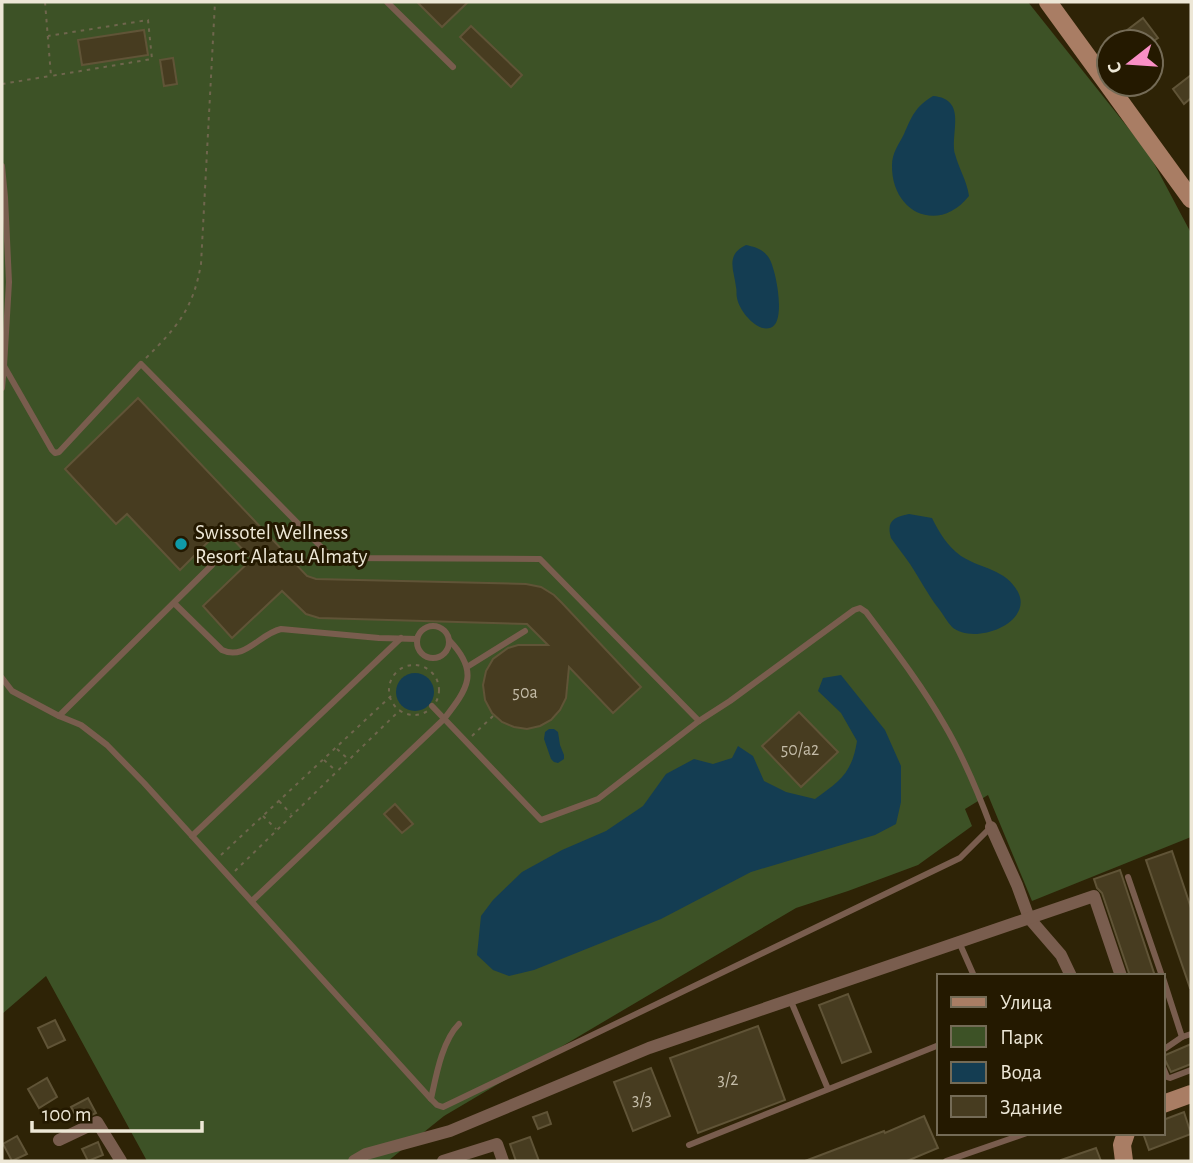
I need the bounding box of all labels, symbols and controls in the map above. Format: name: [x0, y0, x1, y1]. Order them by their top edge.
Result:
north arrow: [1095, 28, 1165, 98]
text: С: [1105, 60, 1126, 75]
place label: Swissotel Wellness Resort Alatau Almaty: [195, 522, 368, 567]
marker: Swissotel Wellness Resort Alatau Almaty: [173, 536, 189, 552]
house number: 50а: [512, 684, 538, 702]
house number: 50/а2: [781, 741, 819, 759]
legend: [937, 974, 1165, 1135]
text: Улица: [1000, 992, 1053, 1013]
text: Парк: [1000, 1027, 1044, 1048]
text: Вода: [1000, 1062, 1042, 1083]
house number: 3/2: [718, 1071, 738, 1089]
scale bar: [32, 1090, 201, 1134]
house number: 3/3: [632, 1091, 652, 1109]
text: Здание: [1000, 1097, 1063, 1118]
text: 100 m: [42, 1104, 92, 1125]

